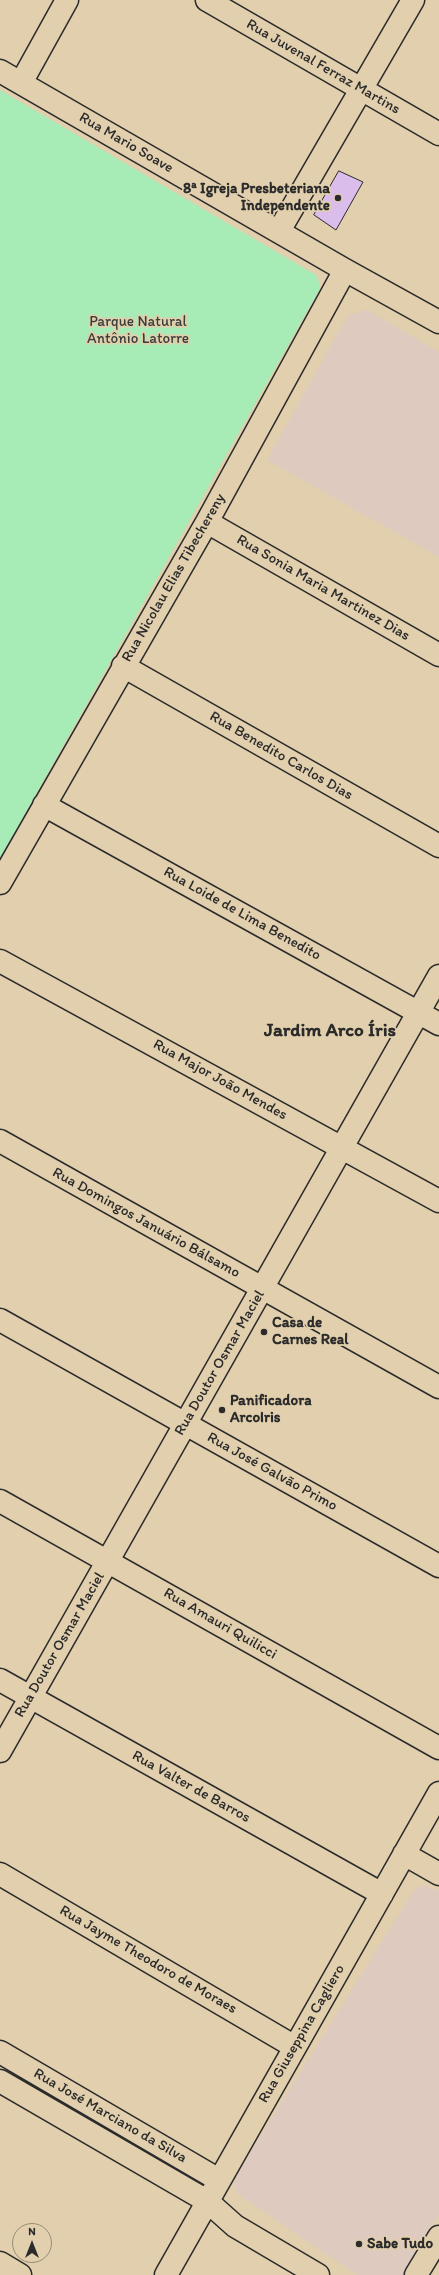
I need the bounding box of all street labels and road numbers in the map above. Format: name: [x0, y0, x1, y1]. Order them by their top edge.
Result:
street label: Rua Juvenal Ferraz Martins: [243, 15, 403, 119]
street label: Rua Mario Soave: [76, 109, 176, 177]
street label: Rua Nicolau Elias Tibechereny: [118, 491, 230, 665]
street label: Rua Sonia Maria Martinez Dias: [233, 531, 413, 645]
street label: Rua Benedito Carlos Dias: [206, 708, 356, 804]
street label: Rua Loide de Lima Benedito: [160, 863, 324, 965]
street label: Rua Major João Mendes: [150, 1036, 290, 1124]
street label: Rua Domingos Januário Bálsamo: [49, 1164, 243, 1282]
street label: Rua Doutor Osmar Maciel: [171, 1287, 269, 1439]
street label: Rua José Galvão Primo: [204, 1429, 340, 1515]
street label: Rua Doutor Osmar Maciel: [11, 1569, 109, 1721]
street label: Rua Amauri Quilicci: [160, 1584, 280, 1664]
street label: Rua Valter de Barros: [129, 1747, 253, 1827]
street label: Rua Jayme Theodoro de Moraes: [56, 1902, 240, 2018]
street label: Rua Giuseppina Cagliero: [255, 1962, 349, 2106]
street label: Rua José Marciano da Silva: [30, 2065, 190, 2167]

